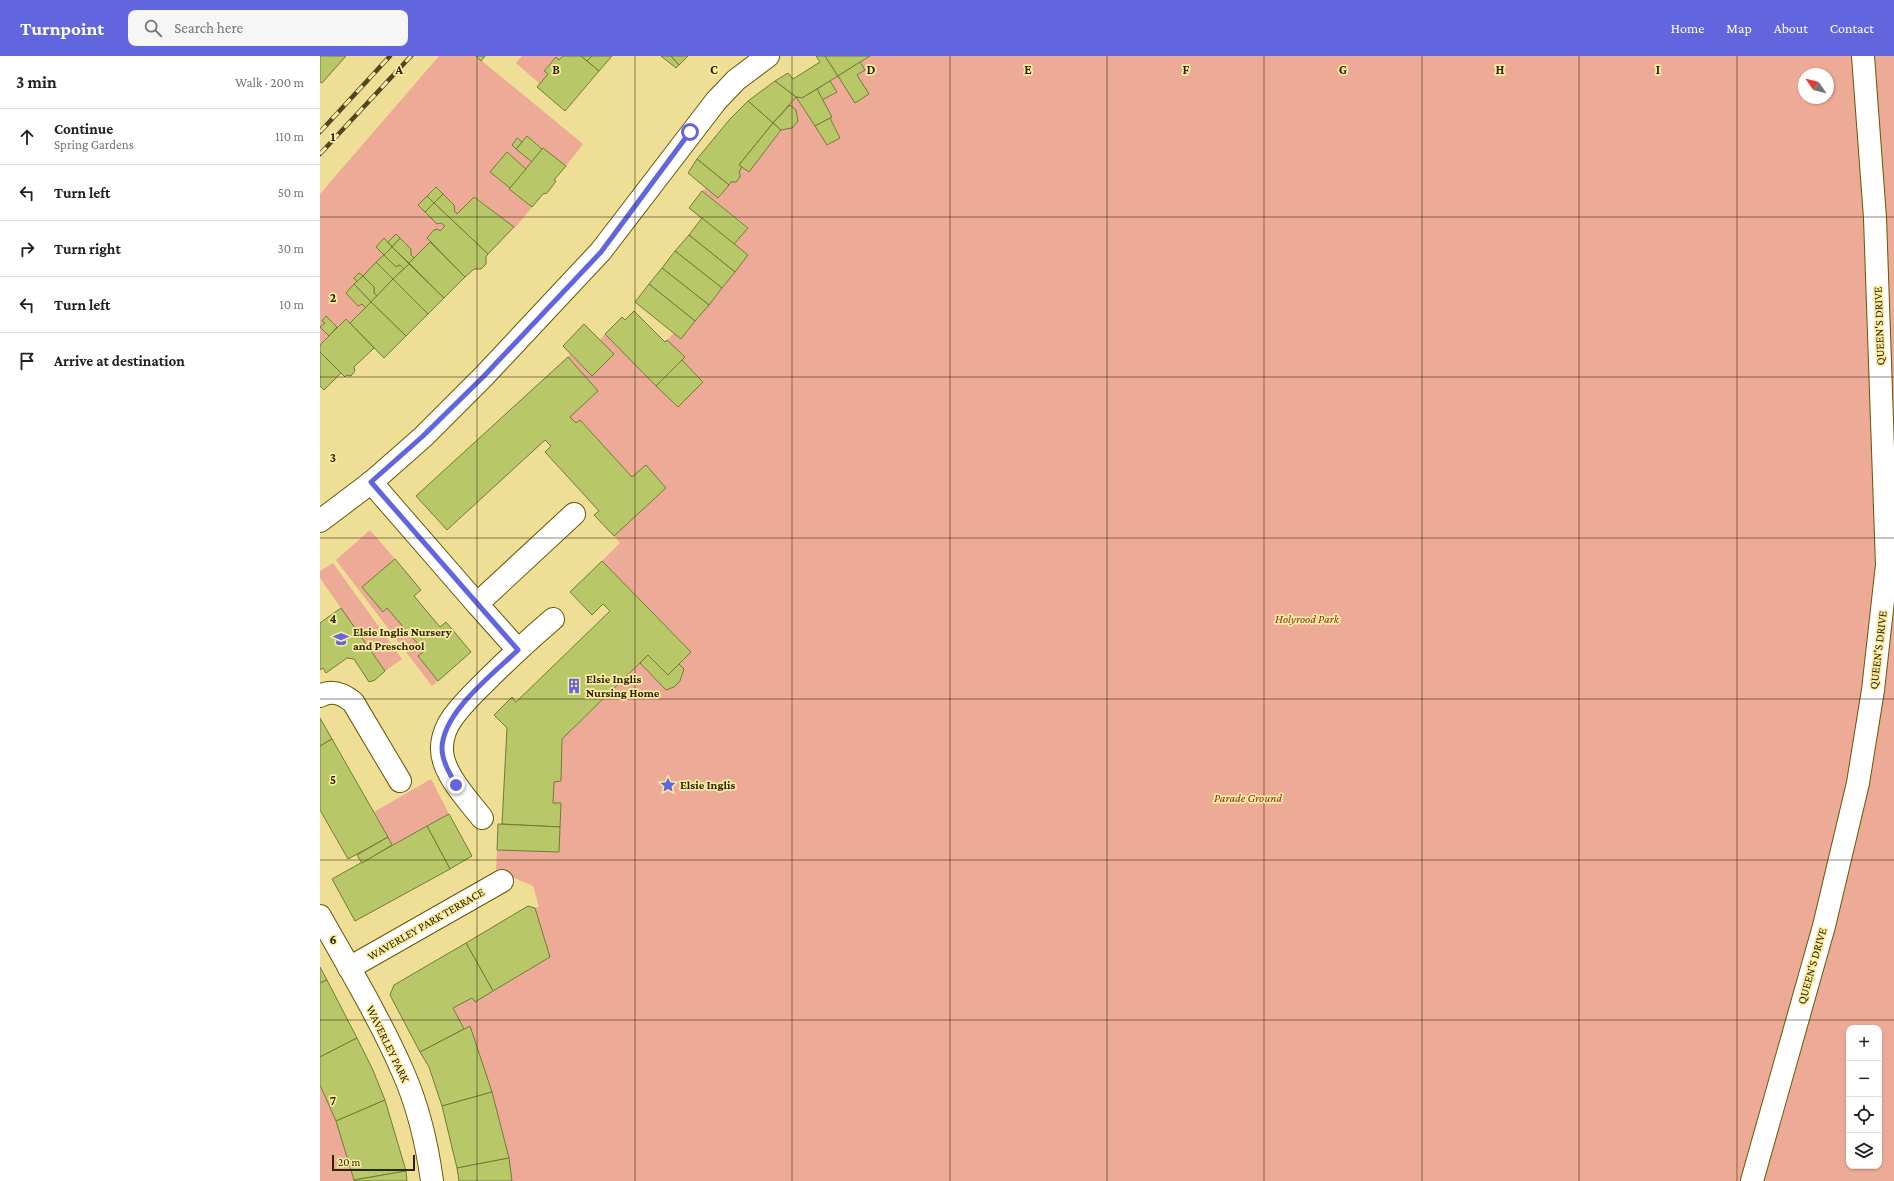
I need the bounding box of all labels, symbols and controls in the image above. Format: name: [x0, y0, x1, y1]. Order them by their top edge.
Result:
search box: [128, 10, 408, 46]
icon: search: [142, 17, 164, 39]
text: Turnpoint: [20, 18, 104, 39]
text: Search here: [174, 20, 243, 36]
text: Home: [1671, 20, 1704, 36]
text: Map: [1726, 20, 1752, 36]
text: About: [1774, 20, 1808, 36]
text: Contact: [1830, 20, 1874, 36]
text: A: [394, 62, 403, 77]
text: B: [552, 62, 560, 77]
text: C: [710, 62, 718, 77]
text: D: [867, 62, 876, 77]
text: E: [1024, 62, 1032, 77]
text: F: [1183, 62, 1190, 77]
text: G: [1339, 62, 1347, 77]
text: H: [1496, 62, 1505, 77]
text: I: [1656, 62, 1660, 77]
north arrow: [1798, 68, 1834, 104]
text: 3 min: [16, 73, 57, 92]
text: Walk · 200 m: [235, 75, 304, 90]
text: Continue: [54, 121, 113, 137]
route start: [681, 123, 699, 141]
icon: ahead: [16, 126, 38, 148]
text: 110 m: [275, 129, 304, 144]
text: 1: [331, 129, 336, 144]
text: Spring Gardens: [54, 137, 134, 152]
icon: left: [16, 182, 38, 204]
text: Turn left: [54, 185, 110, 201]
text: 50 m: [278, 185, 304, 200]
icon: right: [16, 238, 38, 260]
text: Turn right: [54, 241, 121, 257]
text: 30 m: [278, 241, 304, 256]
street label: QUEEN'S DRIVE: [1871, 286, 1887, 366]
text: 2: [330, 290, 337, 305]
icon: left: [16, 294, 38, 316]
text: Turn left: [54, 297, 110, 313]
text: 10 m: [279, 297, 304, 312]
icon: arrive: [16, 350, 38, 372]
text: Arrive at destination: [54, 353, 185, 369]
text: 3: [330, 450, 336, 465]
street label: QUEEN'S DRIVE: [1866, 609, 1890, 690]
text: 4: [329, 611, 337, 626]
park label: Holyrood Park: [1275, 612, 1340, 626]
place label: Elsie Inglis Nursery and Preschool: [353, 625, 452, 653]
school or university icon: Elsie Inglis Nursery and Preschool: [332, 630, 350, 648]
place label: Elsie Inglis Nursing Home: [586, 672, 660, 700]
building icon: Elsie Inglis Nursing Home: [565, 677, 583, 695]
text: 5: [330, 772, 336, 787]
route end: [447, 776, 465, 794]
place icon: Elsie Inglis: [659, 776, 677, 794]
place label: Elsie Inglis: [680, 778, 736, 792]
park label: Parade Ground: [1214, 791, 1282, 805]
street label: WAVERLEY PARK TERRACE: [365, 885, 487, 963]
street label: QUEEN'S DRIVE: [1794, 926, 1830, 1006]
text: 6: [329, 932, 337, 947]
street label: WAVERLEY PARK: [363, 1003, 413, 1085]
map controls: [1846, 1025, 1882, 1169]
button: +: [1846, 1025, 1882, 1061]
button: −: [1846, 1061, 1882, 1097]
text: 7: [330, 1093, 336, 1108]
button: locate: [1846, 1097, 1882, 1133]
button: layers: [1846, 1133, 1882, 1169]
scale bar: [332, 1153, 415, 1172]
text: 20 m: [338, 1156, 360, 1168]

